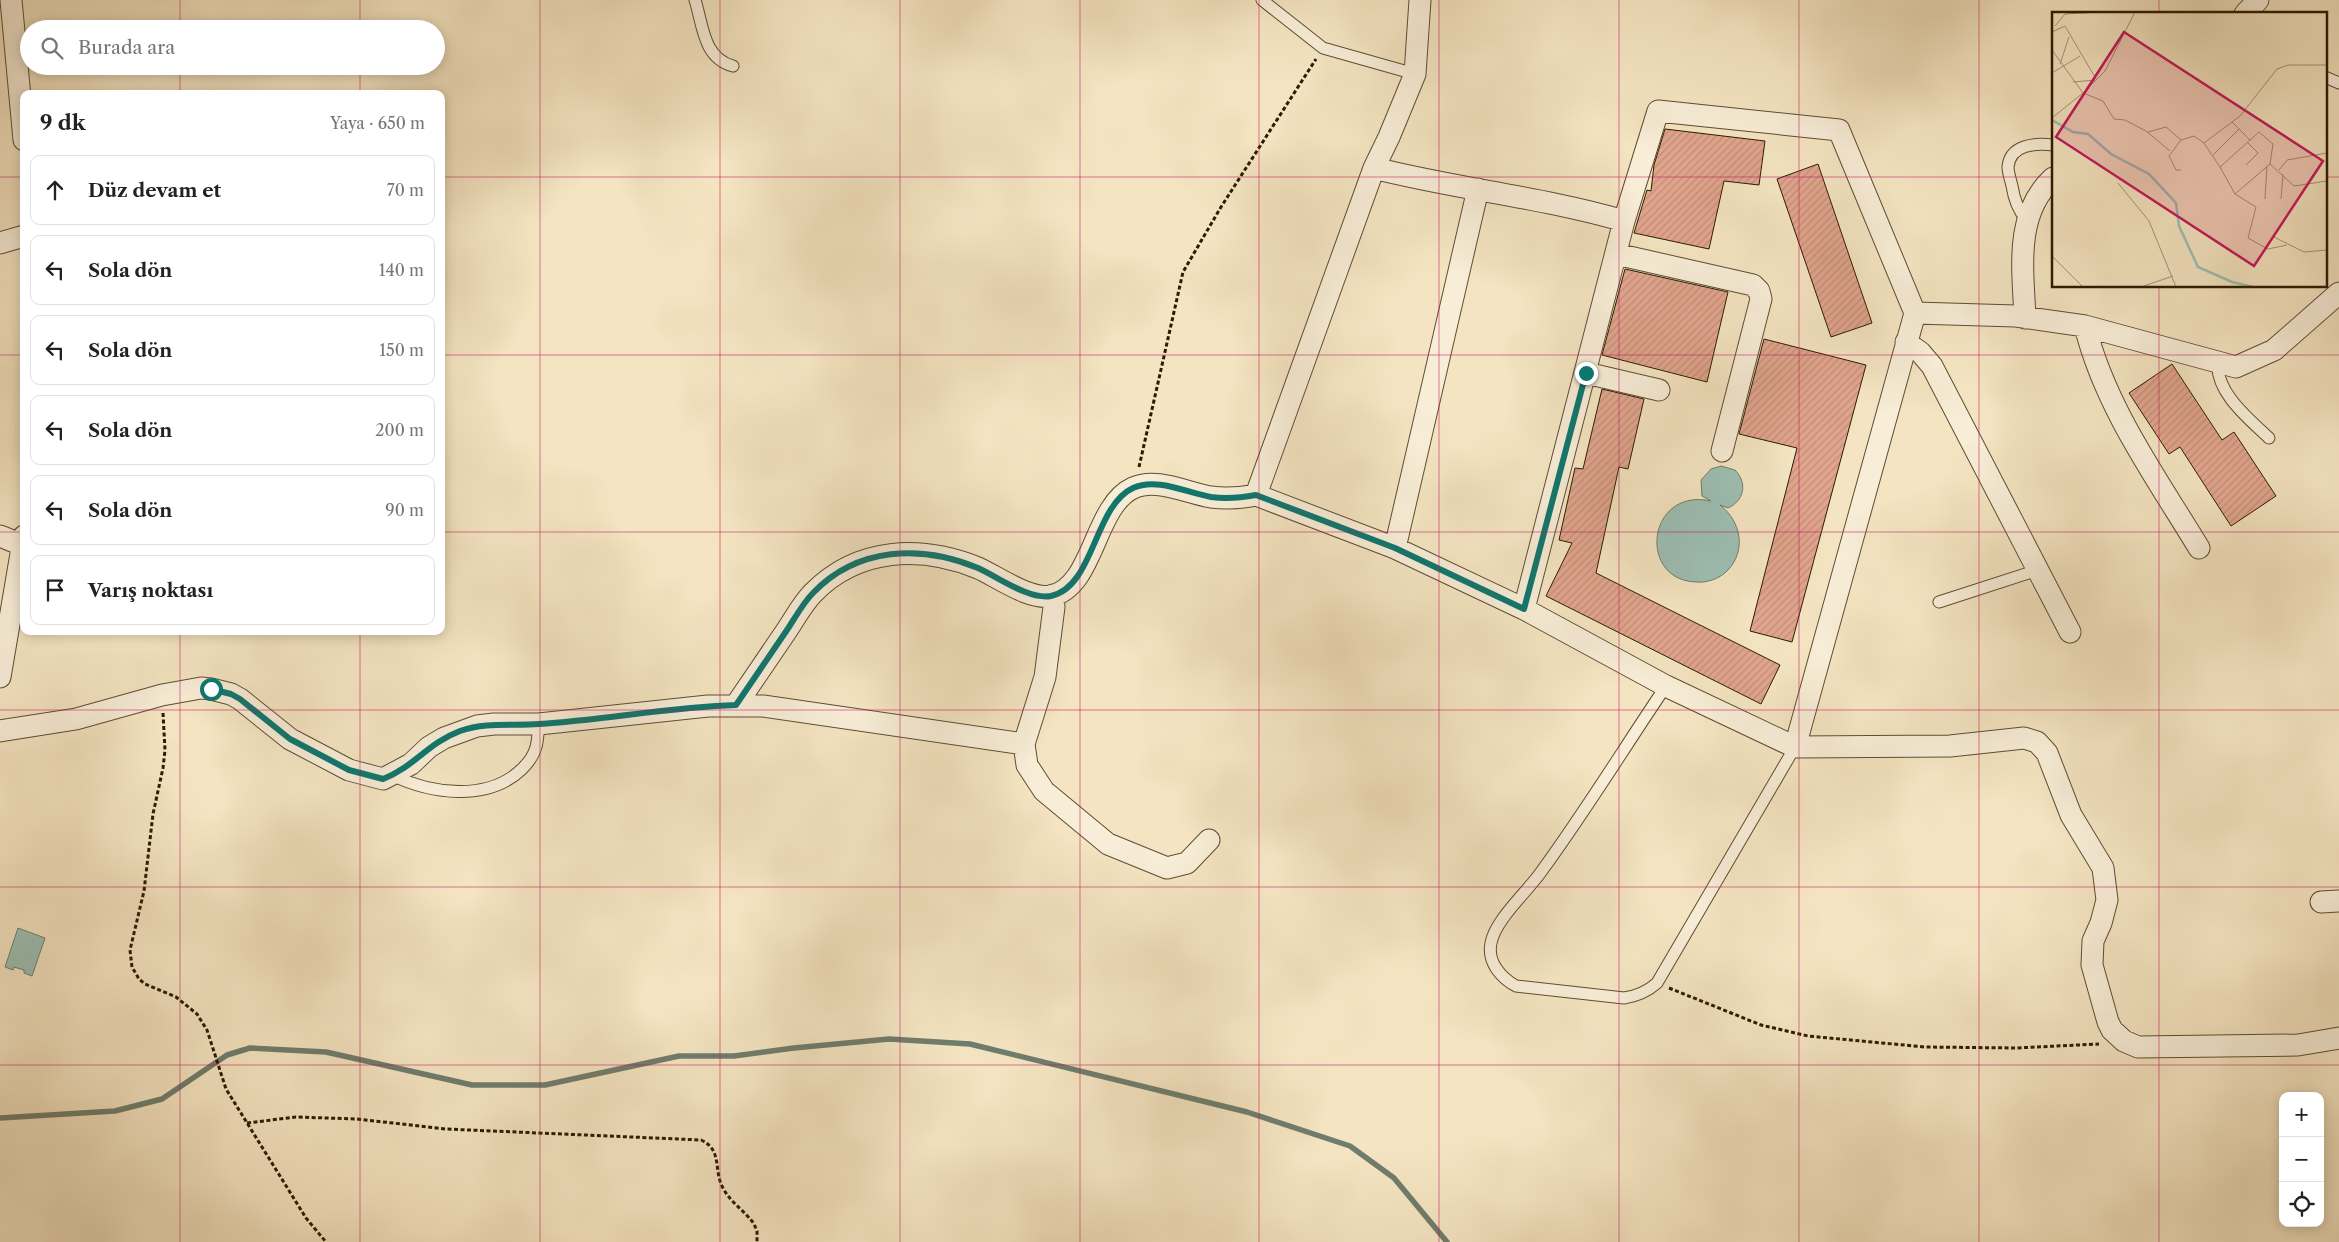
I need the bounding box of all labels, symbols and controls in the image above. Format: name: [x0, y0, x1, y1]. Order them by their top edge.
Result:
inset map: [2052, 12, 2326, 288]
search box: [20, 20, 445, 75]
icon: search: [38, 34, 66, 62]
text: Burada ara: [78, 36, 175, 59]
text: 9 dk: [40, 110, 86, 135]
text: Yaya · 650 m: [330, 113, 425, 133]
icon: ahead: [41, 176, 69, 204]
text: Düz devam et: [88, 179, 221, 202]
text: 70 m: [387, 180, 424, 200]
icon: left: [41, 256, 69, 284]
text: Sola dön: [88, 259, 172, 282]
text: 140 m: [379, 260, 424, 280]
icon: left: [41, 336, 69, 364]
text: Sola dön: [88, 339, 172, 362]
text: 150 m: [379, 340, 424, 360]
route end: [1575, 362, 1598, 385]
icon: left: [41, 416, 69, 444]
text: Sola dön: [88, 419, 172, 442]
text: 200 m: [375, 420, 424, 440]
icon: left: [41, 496, 69, 524]
text: Sola dön: [88, 499, 172, 522]
text: 90 m: [385, 500, 424, 520]
icon: arrive: [41, 576, 69, 604]
text: Varış noktası: [88, 579, 213, 602]
route start: [200, 678, 223, 701]
map controls: [2279, 1092, 2324, 1227]
button: +: [2279, 1092, 2324, 1137]
button: −: [2279, 1137, 2324, 1182]
button: locate: [2279, 1182, 2324, 1227]

